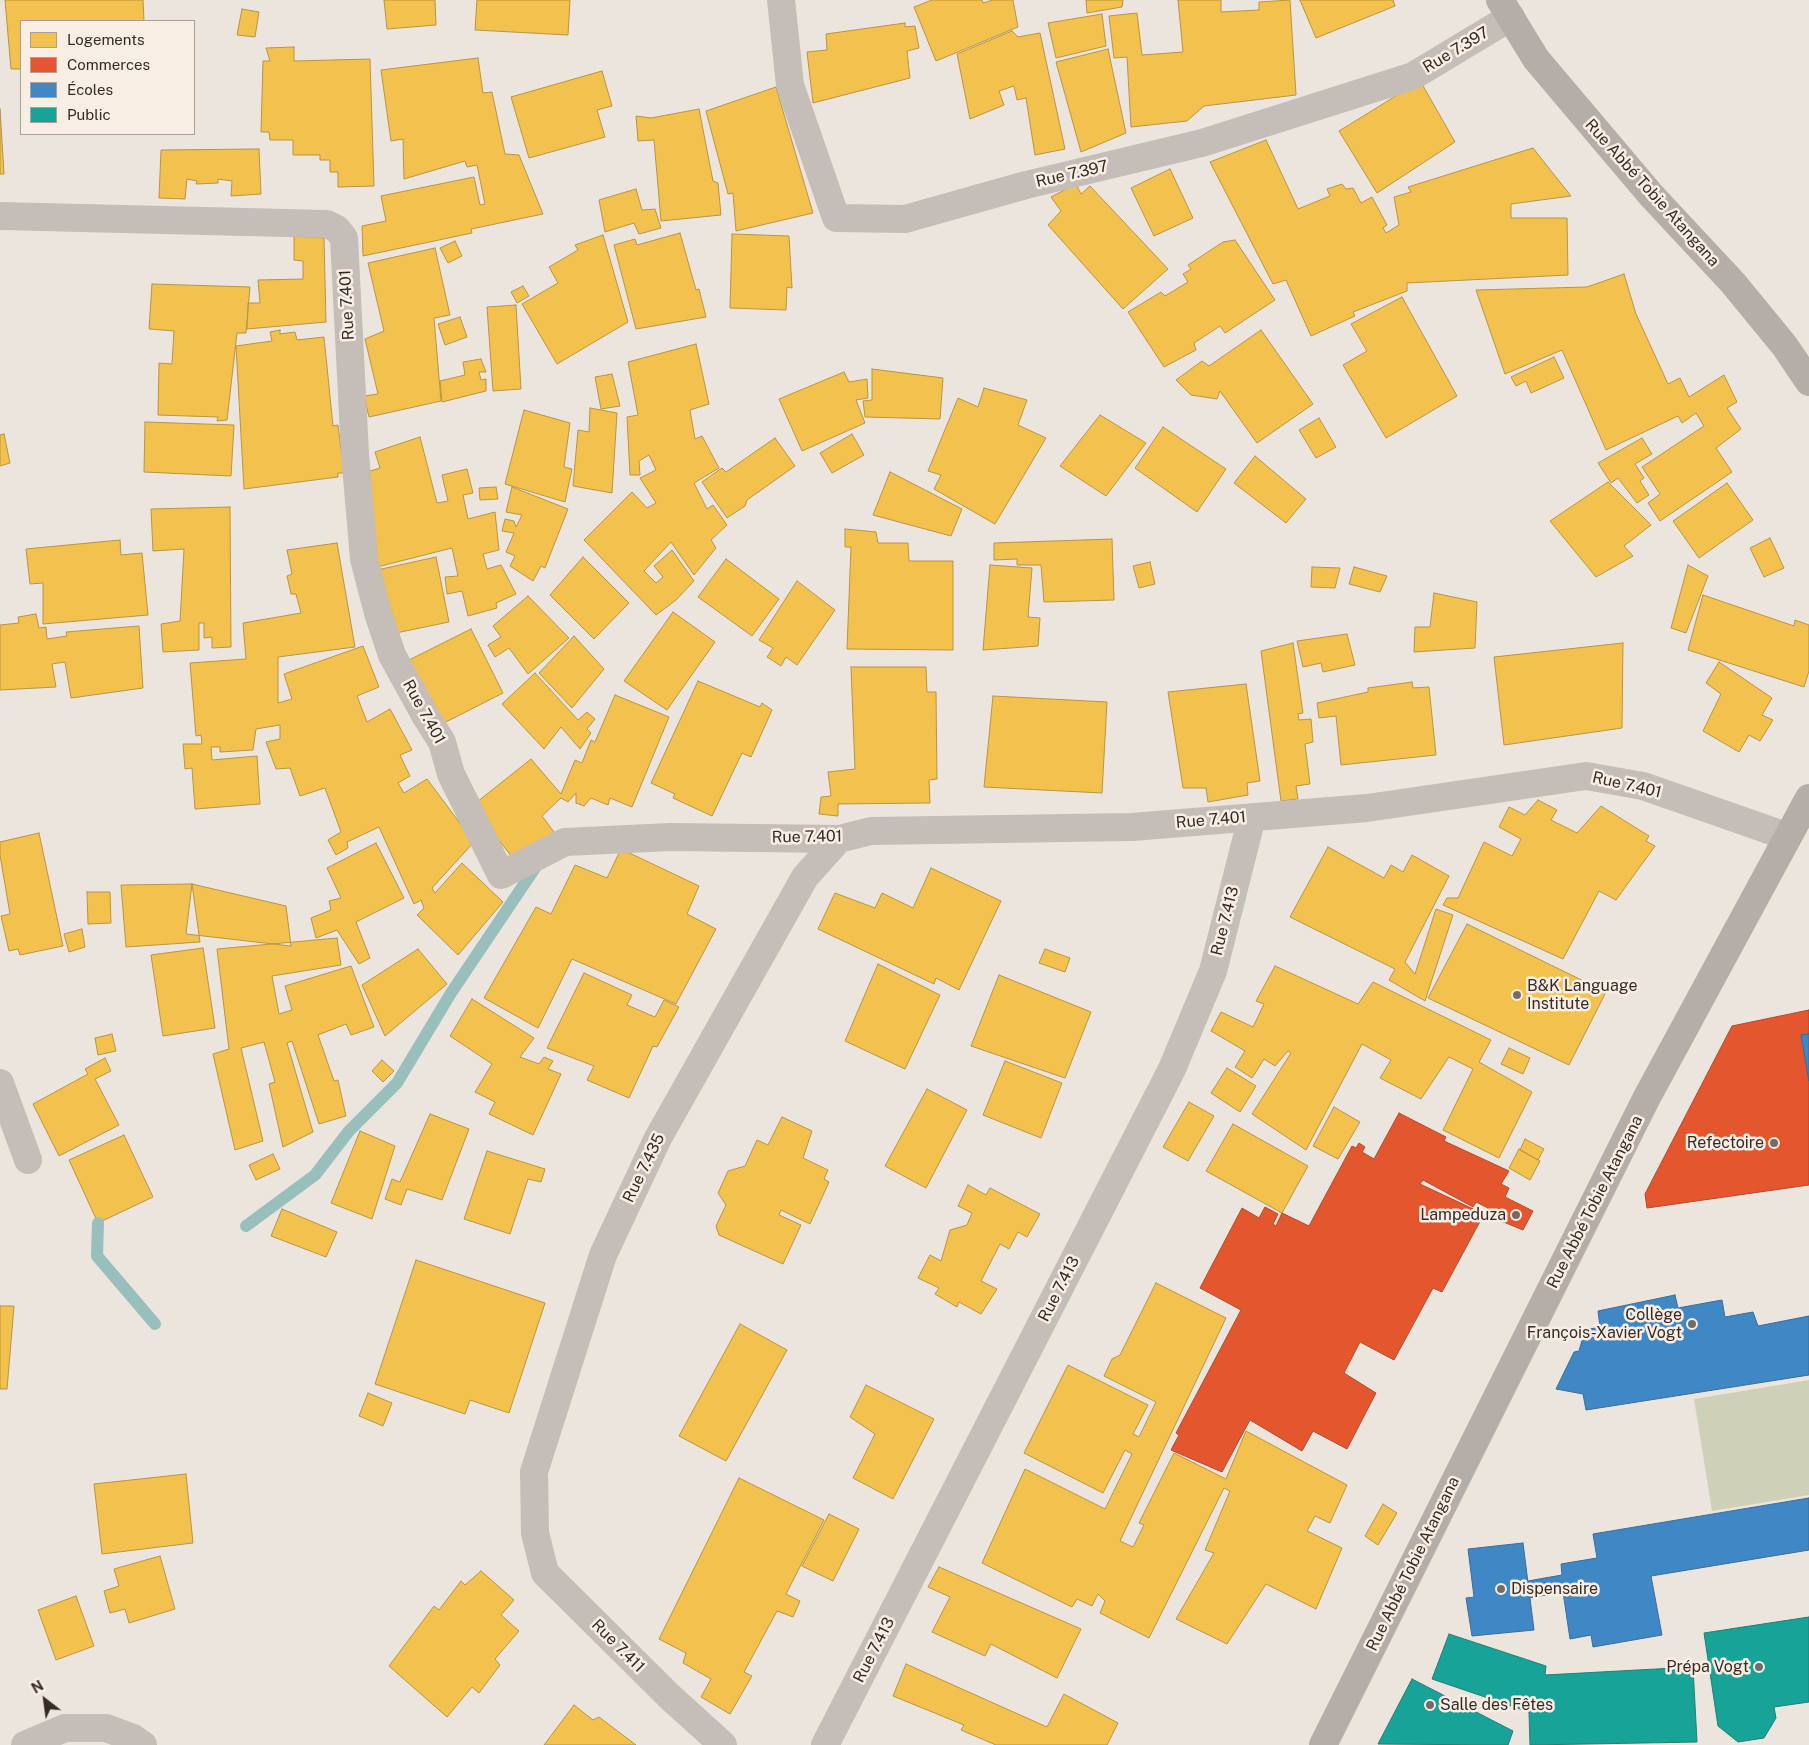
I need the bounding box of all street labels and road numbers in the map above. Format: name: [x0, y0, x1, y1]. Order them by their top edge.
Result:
street label: Rue 7.397: [1420, 23, 1492, 77]
street label: Rue Abbé Tobie Atangana: [1581, 115, 1723, 271]
street label: Rue 7.397: [1034, 156, 1110, 192]
street label: Rue 7.401: [336, 269, 358, 341]
street label: Rue 7.401: [399, 677, 449, 747]
street label: Rue 7.401: [1591, 768, 1663, 802]
street label: Rue 7.401: [1175, 807, 1247, 833]
street label: Rue 7.401: [772, 827, 842, 847]
street label: Rue 7.413: [1207, 884, 1243, 958]
street label: Rue Abbé Tobie Atangana: [1543, 1112, 1647, 1292]
street label: Rue 7.435: [619, 1130, 669, 1206]
street label: Rue 7.413: [1034, 1253, 1084, 1325]
street label: Rue Abbé Tobie Atangana: [1362, 1474, 1464, 1654]
street label: Rue 7.413: [849, 1614, 899, 1686]
street label: Rue 7.411: [587, 1615, 649, 1677]

